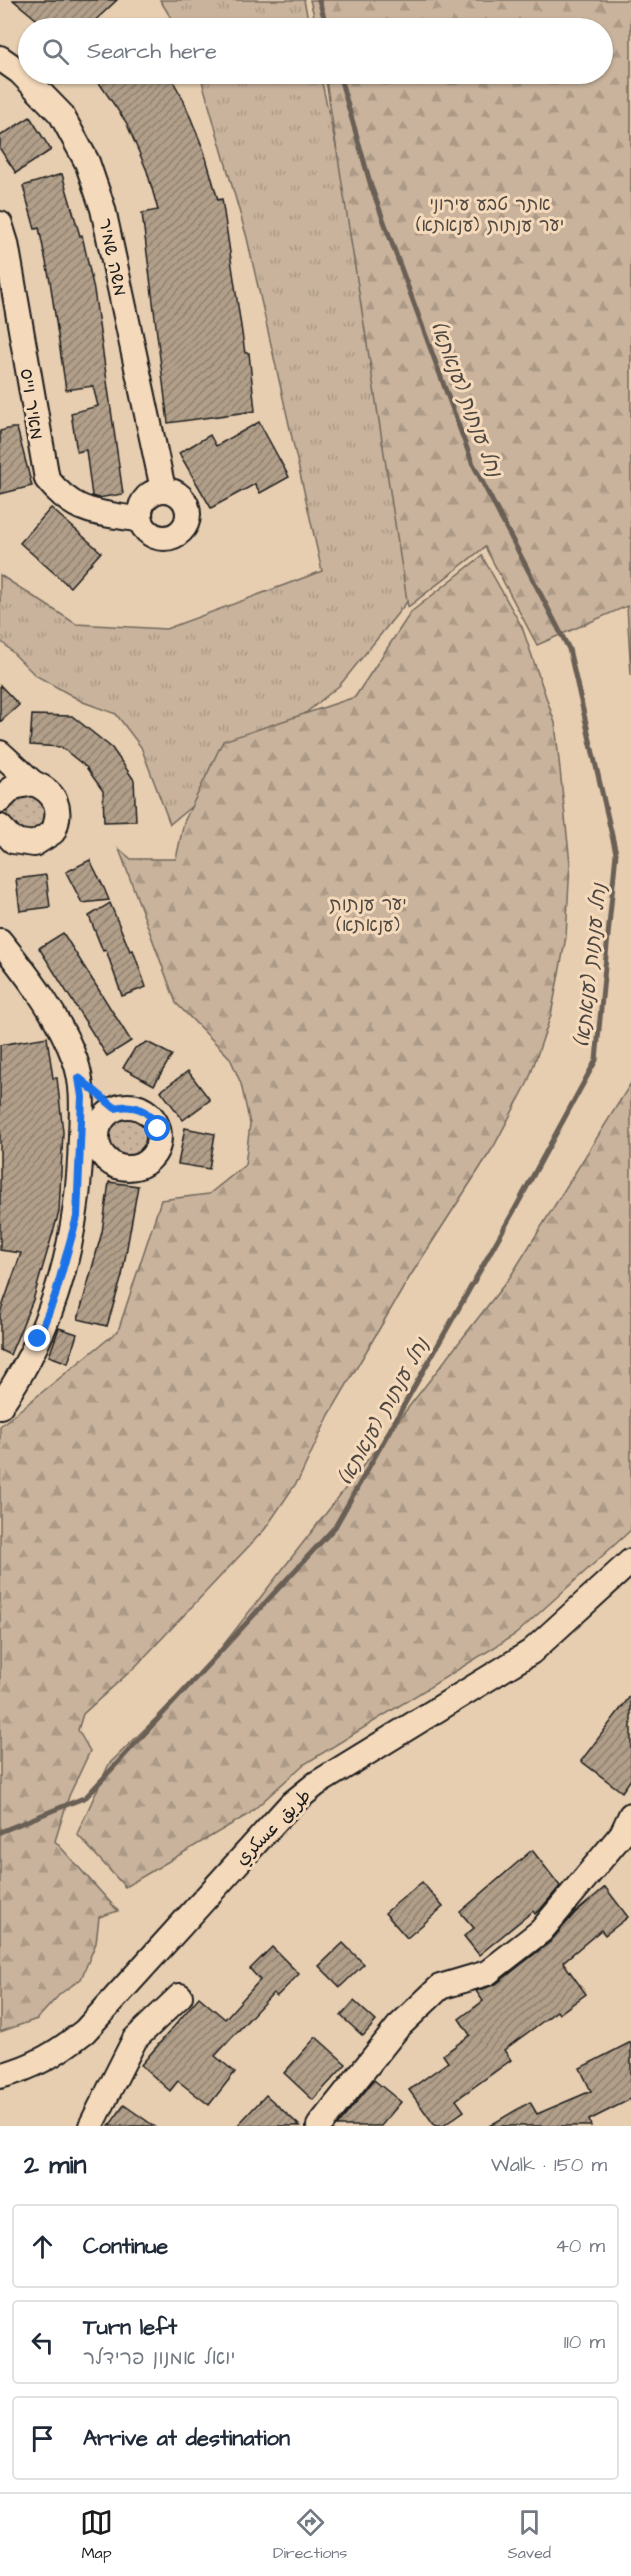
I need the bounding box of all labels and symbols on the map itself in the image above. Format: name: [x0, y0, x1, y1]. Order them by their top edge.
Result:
park label: אתר טבע עירוני יער ענתות (ענאתא): [416, 192, 564, 238]
street label: משה שמיר: [92, 216, 133, 298]
water label: נחל ענתות (ענאתא): [424, 318, 509, 482]
street label: מאיר וייס: [14, 367, 49, 442]
water label: נחל ענתות (ענאתא): [569, 881, 614, 1048]
park label: יער ענתות (ענאתא): [329, 892, 407, 938]
route start: [144, 1115, 170, 1141]
route end: [24, 1325, 50, 1351]
water label: נחל ענתות (ענאתא): [332, 1332, 436, 1490]
street label: طريق عسكري: [230, 1784, 317, 1871]

